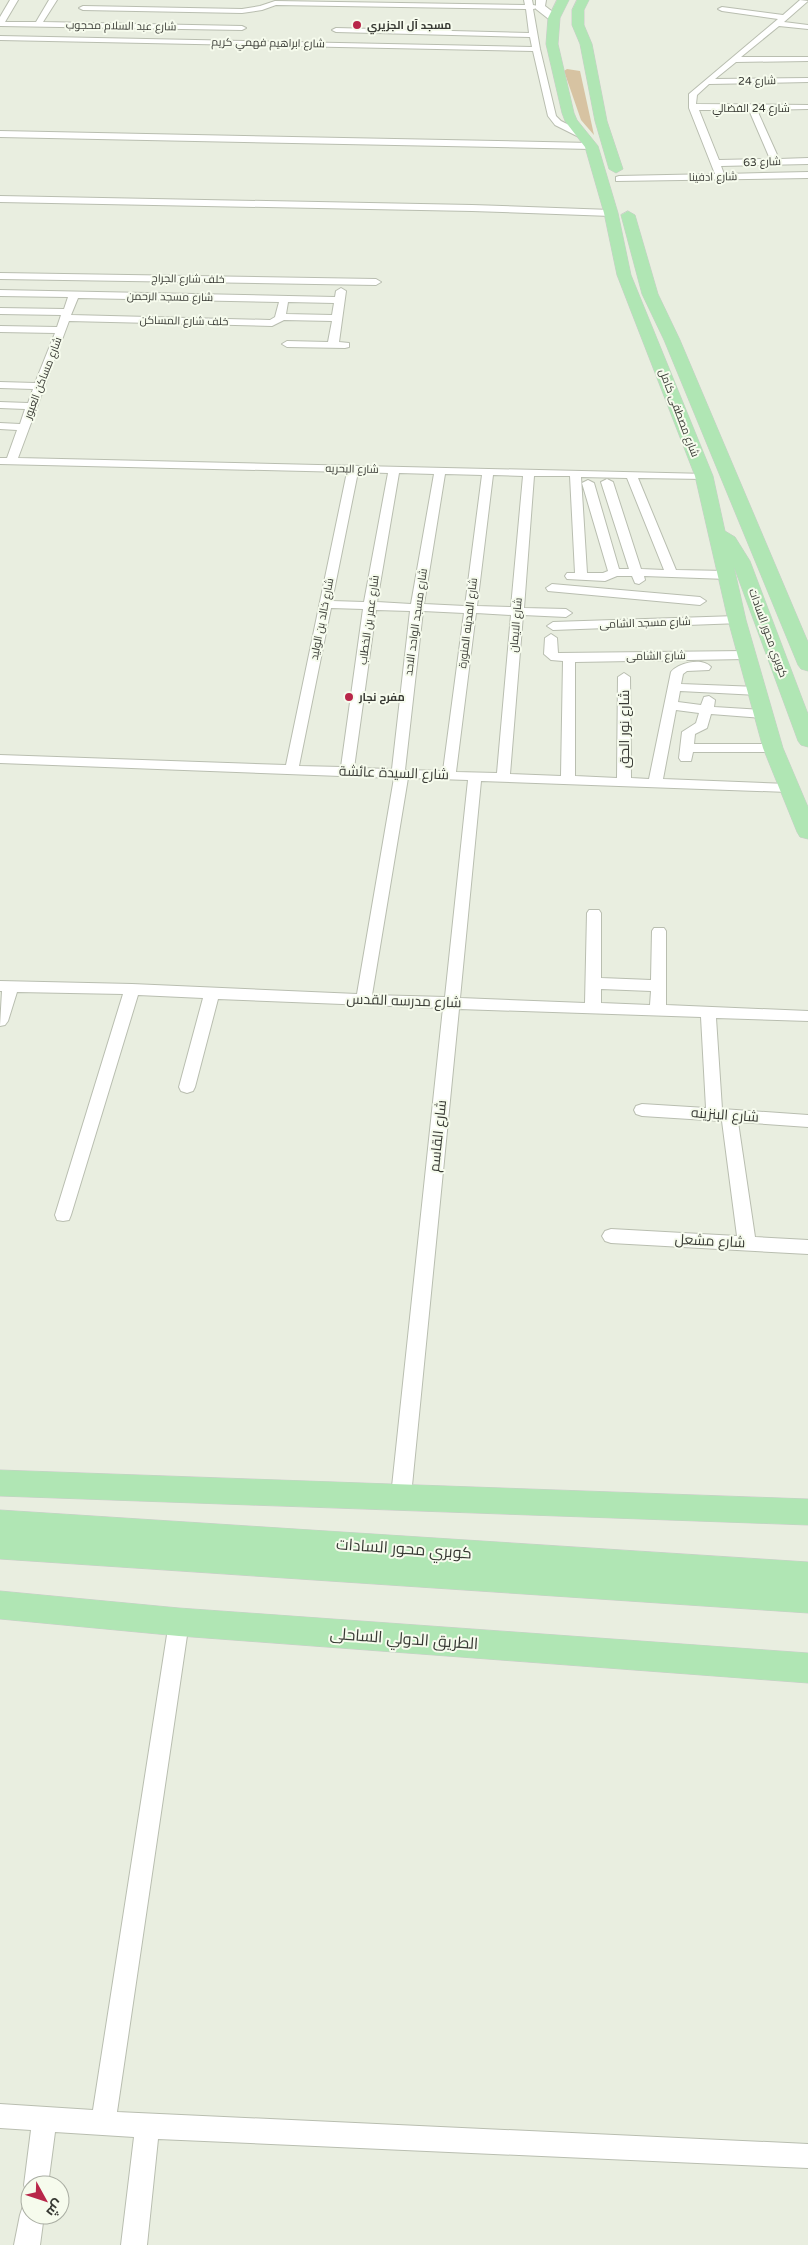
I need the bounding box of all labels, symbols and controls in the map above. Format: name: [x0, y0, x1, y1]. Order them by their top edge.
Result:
street label: شارع عبد السلام محجوب: [66, 19, 176, 34]
marker: مسجد آل الجزيري: [351, 19, 363, 31]
place label: مسجد آل الجزيري: [367, 19, 451, 35]
street label: شارع ابراهيم فهمي كريم: [211, 36, 325, 52]
street label: شارع 24: [738, 74, 776, 89]
street label: شارع 24 الفضالي: [712, 102, 790, 117]
street label: شارع 63: [743, 155, 781, 170]
street label: شارع ادفينا: [688, 170, 738, 185]
street label: خلف شارع الجراج: [151, 272, 225, 287]
street label: شارع مسجد الرحمن: [127, 290, 213, 305]
street label: خلف شارع المساكن: [139, 314, 229, 329]
street label: شارع مساكن العبور: [21, 335, 66, 422]
street label: شارع مصطفى كامل: [655, 367, 702, 459]
street label: شارع البحريه: [325, 462, 379, 477]
street label: شارع مسجد الواحد الاحد: [402, 567, 431, 677]
street label: شارع عمر بن الخطاب: [356, 574, 383, 666]
street label: شارع خالد بن الوليد: [308, 577, 337, 661]
street label: شارع المدينه المنورة: [456, 577, 481, 669]
street label: كوبري محور السادات: [744, 587, 790, 680]
street label: شارع الايمان: [507, 597, 526, 653]
street label: شارع مسجد الشامى: [599, 615, 691, 632]
street label: شارع الشامى: [626, 649, 686, 664]
street label: شارع نور الحق: [616, 690, 633, 768]
marker: مفرح نجار: [343, 691, 355, 703]
place label: مفرح نجار: [358, 691, 405, 705]
street label: شارع السيدة عائشة: [339, 763, 449, 783]
street label: شارع مدرسه القدس: [346, 990, 462, 1012]
street label: شارع القاسم: [426, 1099, 451, 1173]
street label: شارع البنزينه: [691, 1104, 759, 1126]
street label: شارع مشعل: [674, 1231, 746, 1251]
street label: كوبري محور السادات: [335, 1534, 473, 1567]
street label: الطريق الدولي الساحلى: [329, 1624, 479, 1657]
north arrow: [20, 2175, 70, 2225]
text: ش: [42, 2196, 67, 2220]

